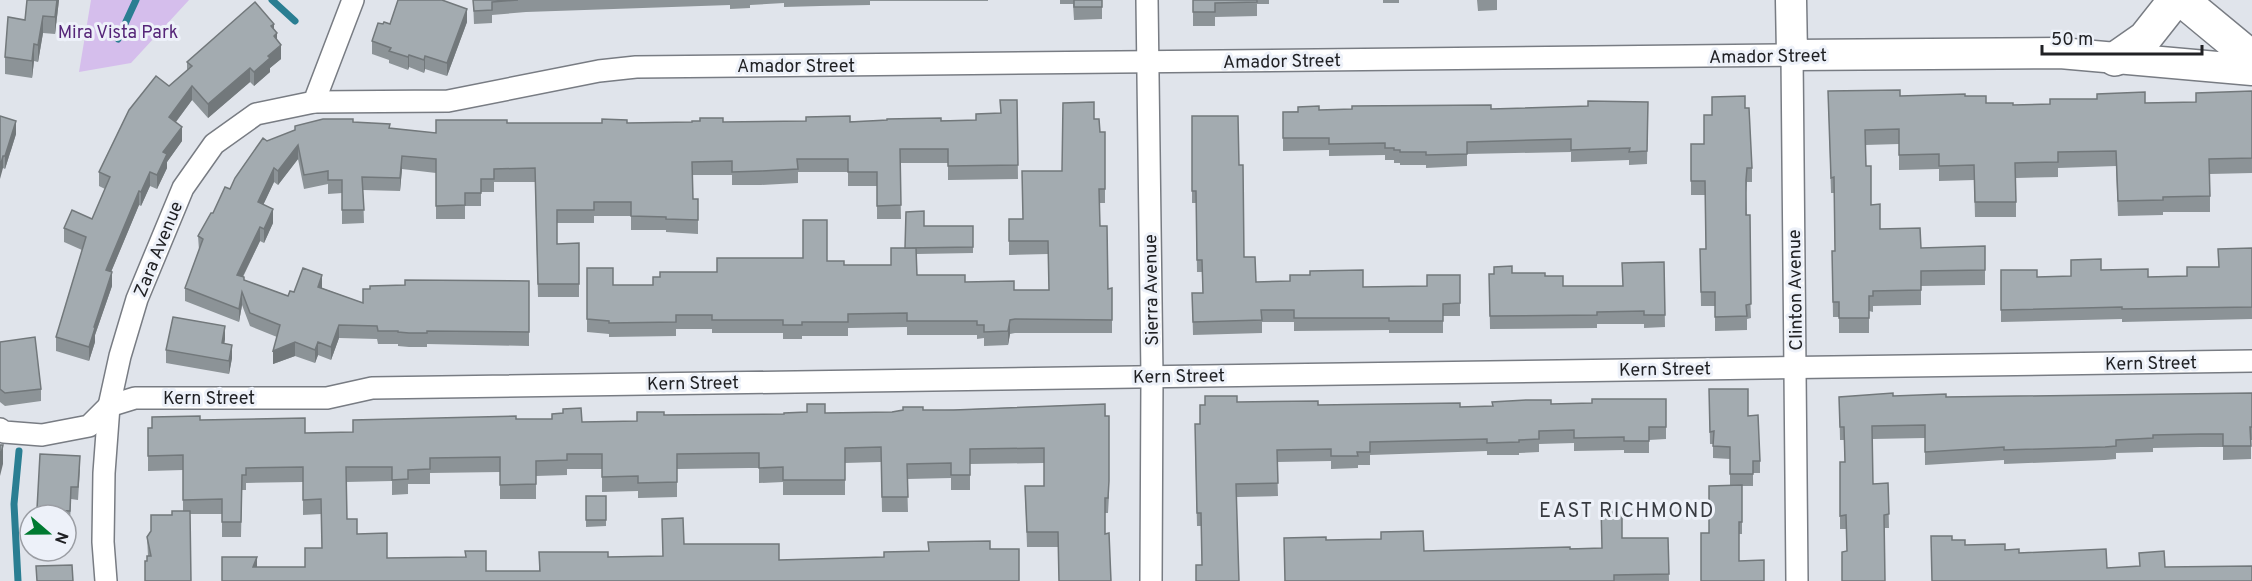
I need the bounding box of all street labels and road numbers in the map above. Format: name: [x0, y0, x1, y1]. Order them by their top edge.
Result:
street label: Amador Street: [1709, 45, 1827, 70]
street label: Amador Street: [1223, 50, 1341, 75]
street label: Amador Street: [737, 56, 855, 79]
street label: Zara Avenue: [130, 198, 189, 301]
street label: Clinton Avenue: [1784, 229, 1809, 351]
street label: Sierra Avenue: [1140, 234, 1165, 346]
street label: Kern Street: [2105, 352, 2197, 377]
street label: Kern Street: [1619, 358, 1711, 383]
street label: Kern Street: [1133, 365, 1225, 390]
street label: Kern Street: [647, 372, 739, 397]
street label: Kern Street: [163, 388, 255, 411]

